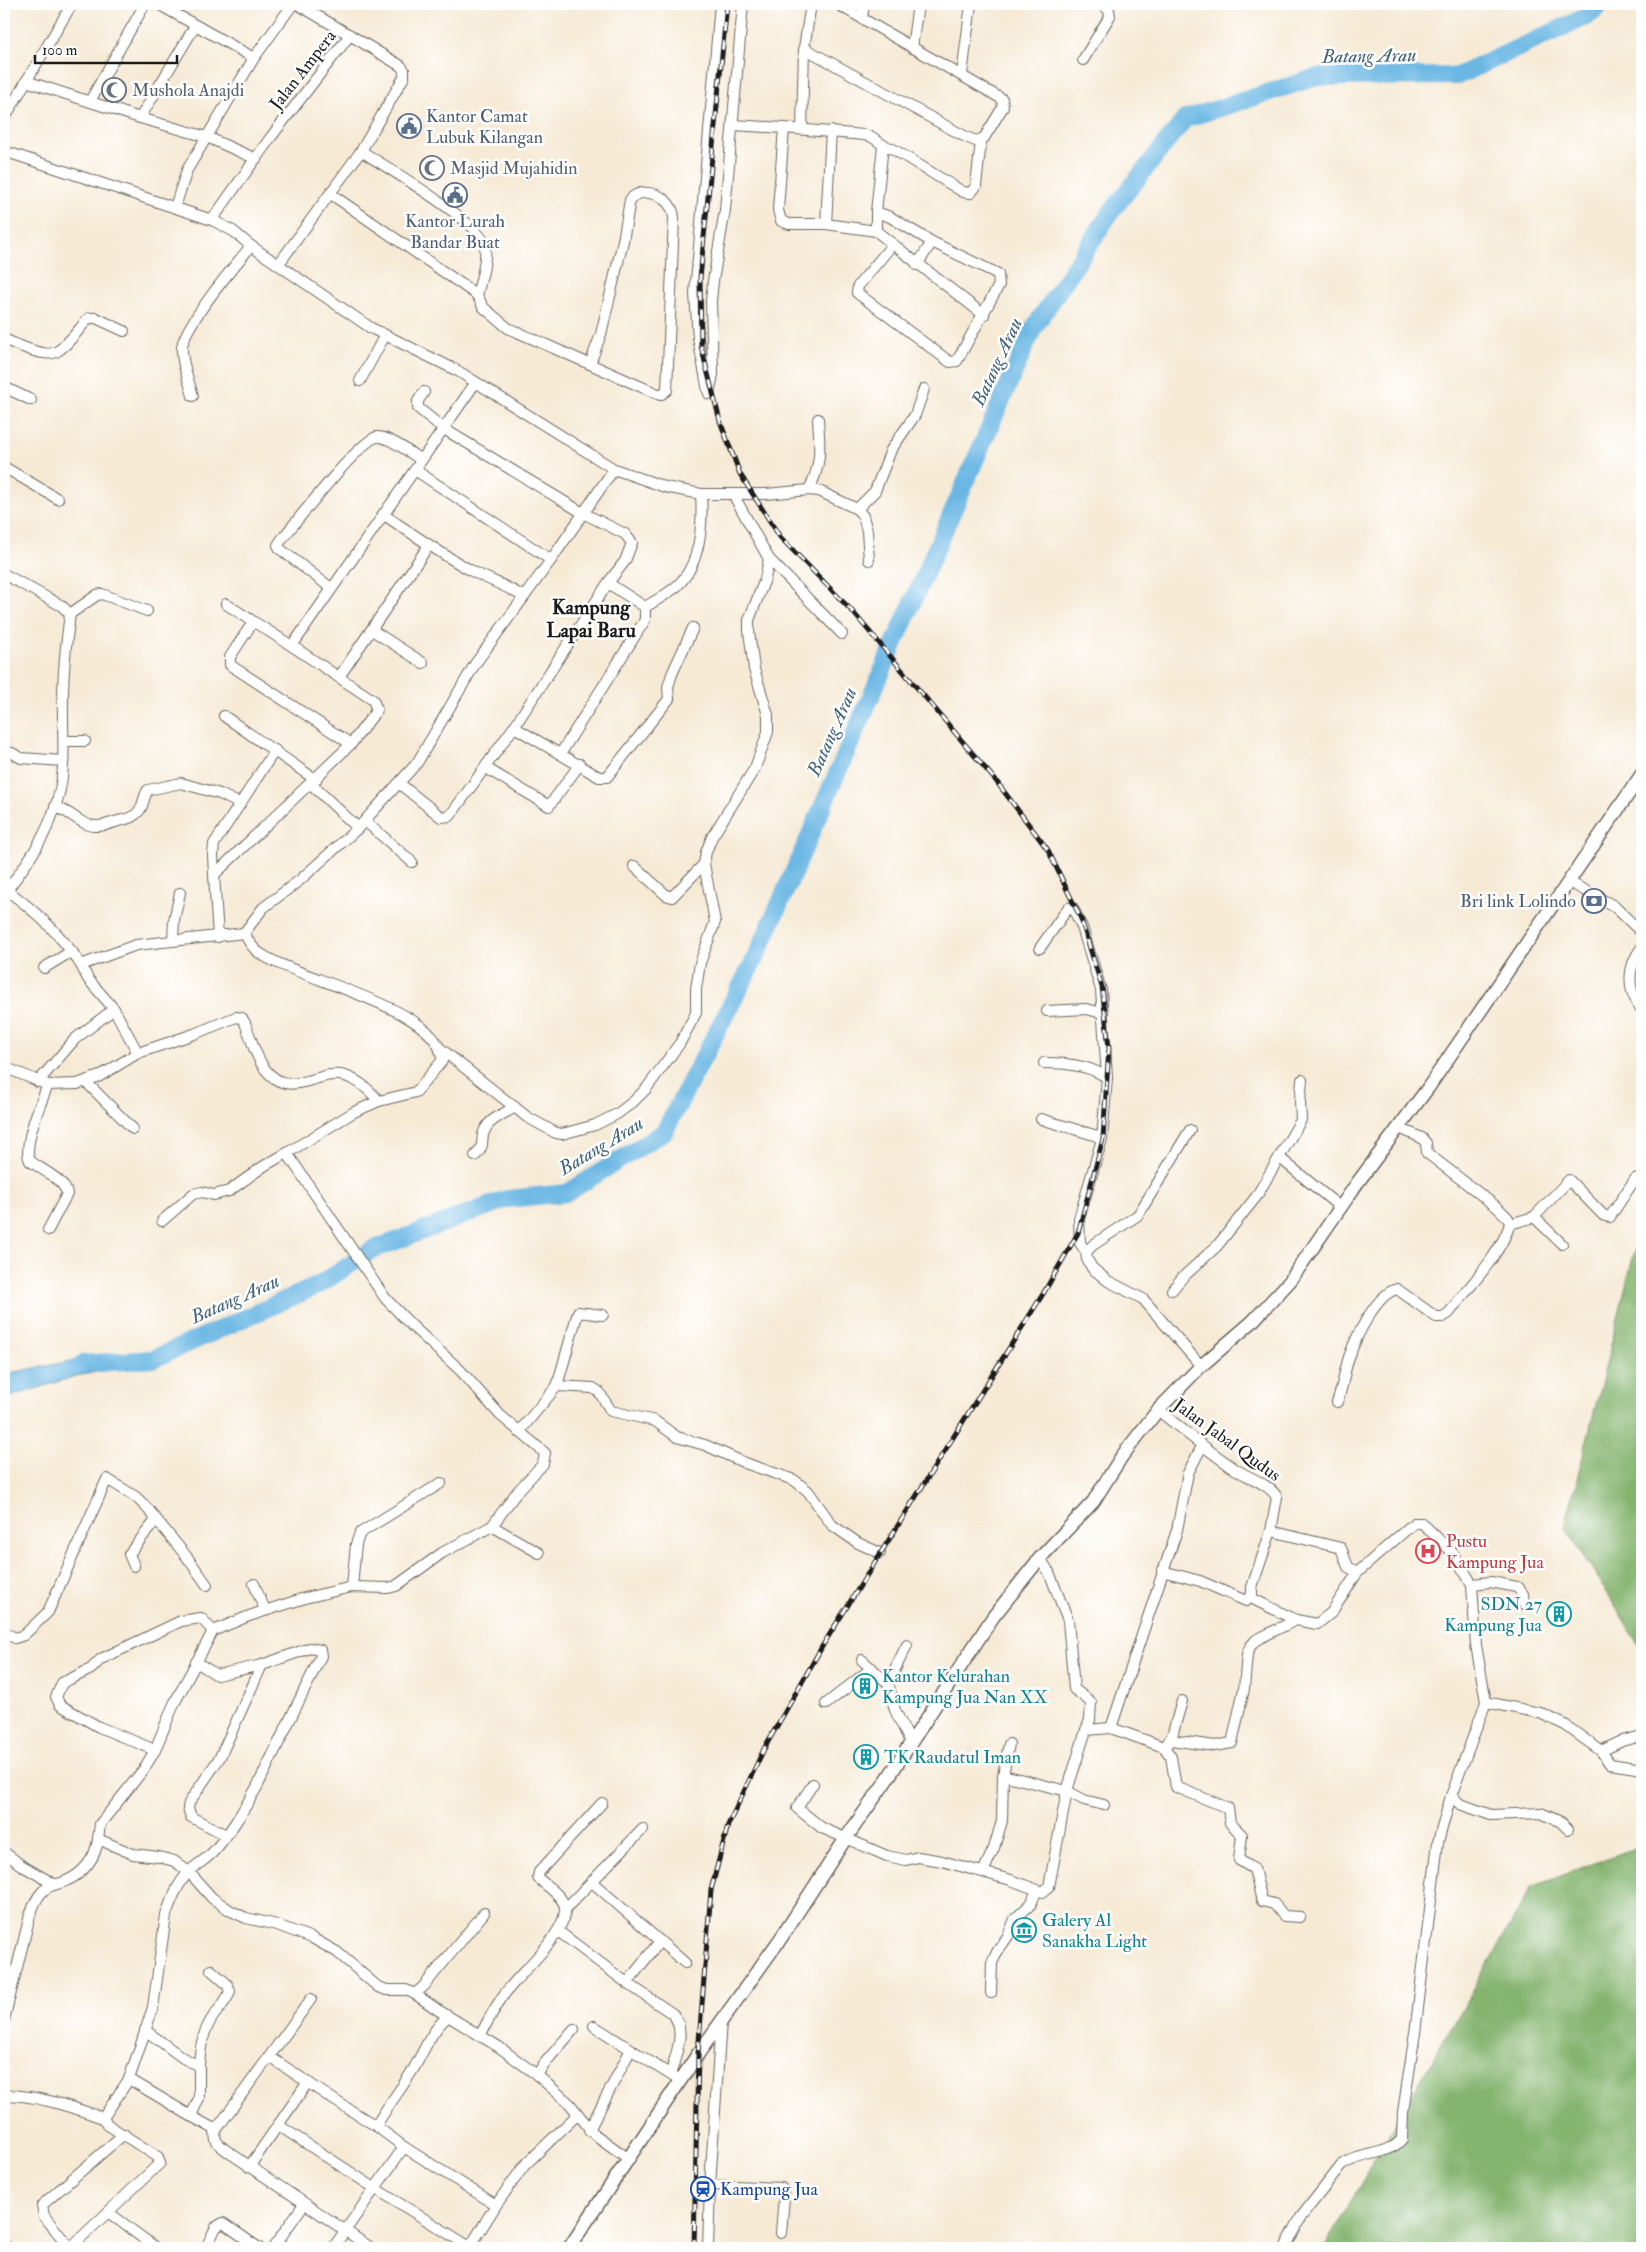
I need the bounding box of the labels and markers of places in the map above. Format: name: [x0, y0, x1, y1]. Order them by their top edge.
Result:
mosque icon: Mushola Anajdi: [101, 77, 127, 103]
place label: Mushola Anajdi: [132, 79, 245, 102]
place label: Kantor Camat Lubuk Kilangan: [426, 105, 543, 149]
public building icon: Kantor Camat Lubuk Kilangan: [396, 113, 422, 139]
mosque icon: Masjid Mujahidin: [419, 155, 445, 181]
place label: Masjid Mujahidin: [450, 157, 578, 180]
public building icon: Kantor Lurah Bandar Buat: [442, 182, 468, 208]
place label: Kantor Lurah Bandar Buat: [405, 210, 506, 254]
bank icon: Bri link Lolindo: [1581, 888, 1607, 914]
place label: Bri link Lolindo: [1460, 890, 1576, 913]
place label: Pustu Kampung Jua: [1446, 1530, 1544, 1574]
hospital icon: Pustu Kampung Jua: [1415, 1538, 1441, 1564]
place label: SDN 27 Kampung Jua: [1444, 1593, 1543, 1637]
building icon: SDN 27 Kampung Jua: [1546, 1601, 1572, 1627]
place label: Kantor Kelurahan Kampung Jua Nan XX: [882, 1665, 1048, 1709]
building icon: Kantor Kelurahan Kampung Jua Nan XX: [852, 1673, 878, 1699]
building icon: TK Raudatul Iman: [853, 1744, 879, 1770]
place label: TK Raudatul Iman: [884, 1746, 1021, 1769]
place label: Galery Al Sanakha Light: [1042, 1909, 1147, 1953]
museum icon: Galery Al Sanakha Light: [1011, 1917, 1037, 1943]
station icon: Kampung Jua: [690, 2176, 716, 2202]
place label: Kampung Jua: [720, 2178, 818, 2201]

